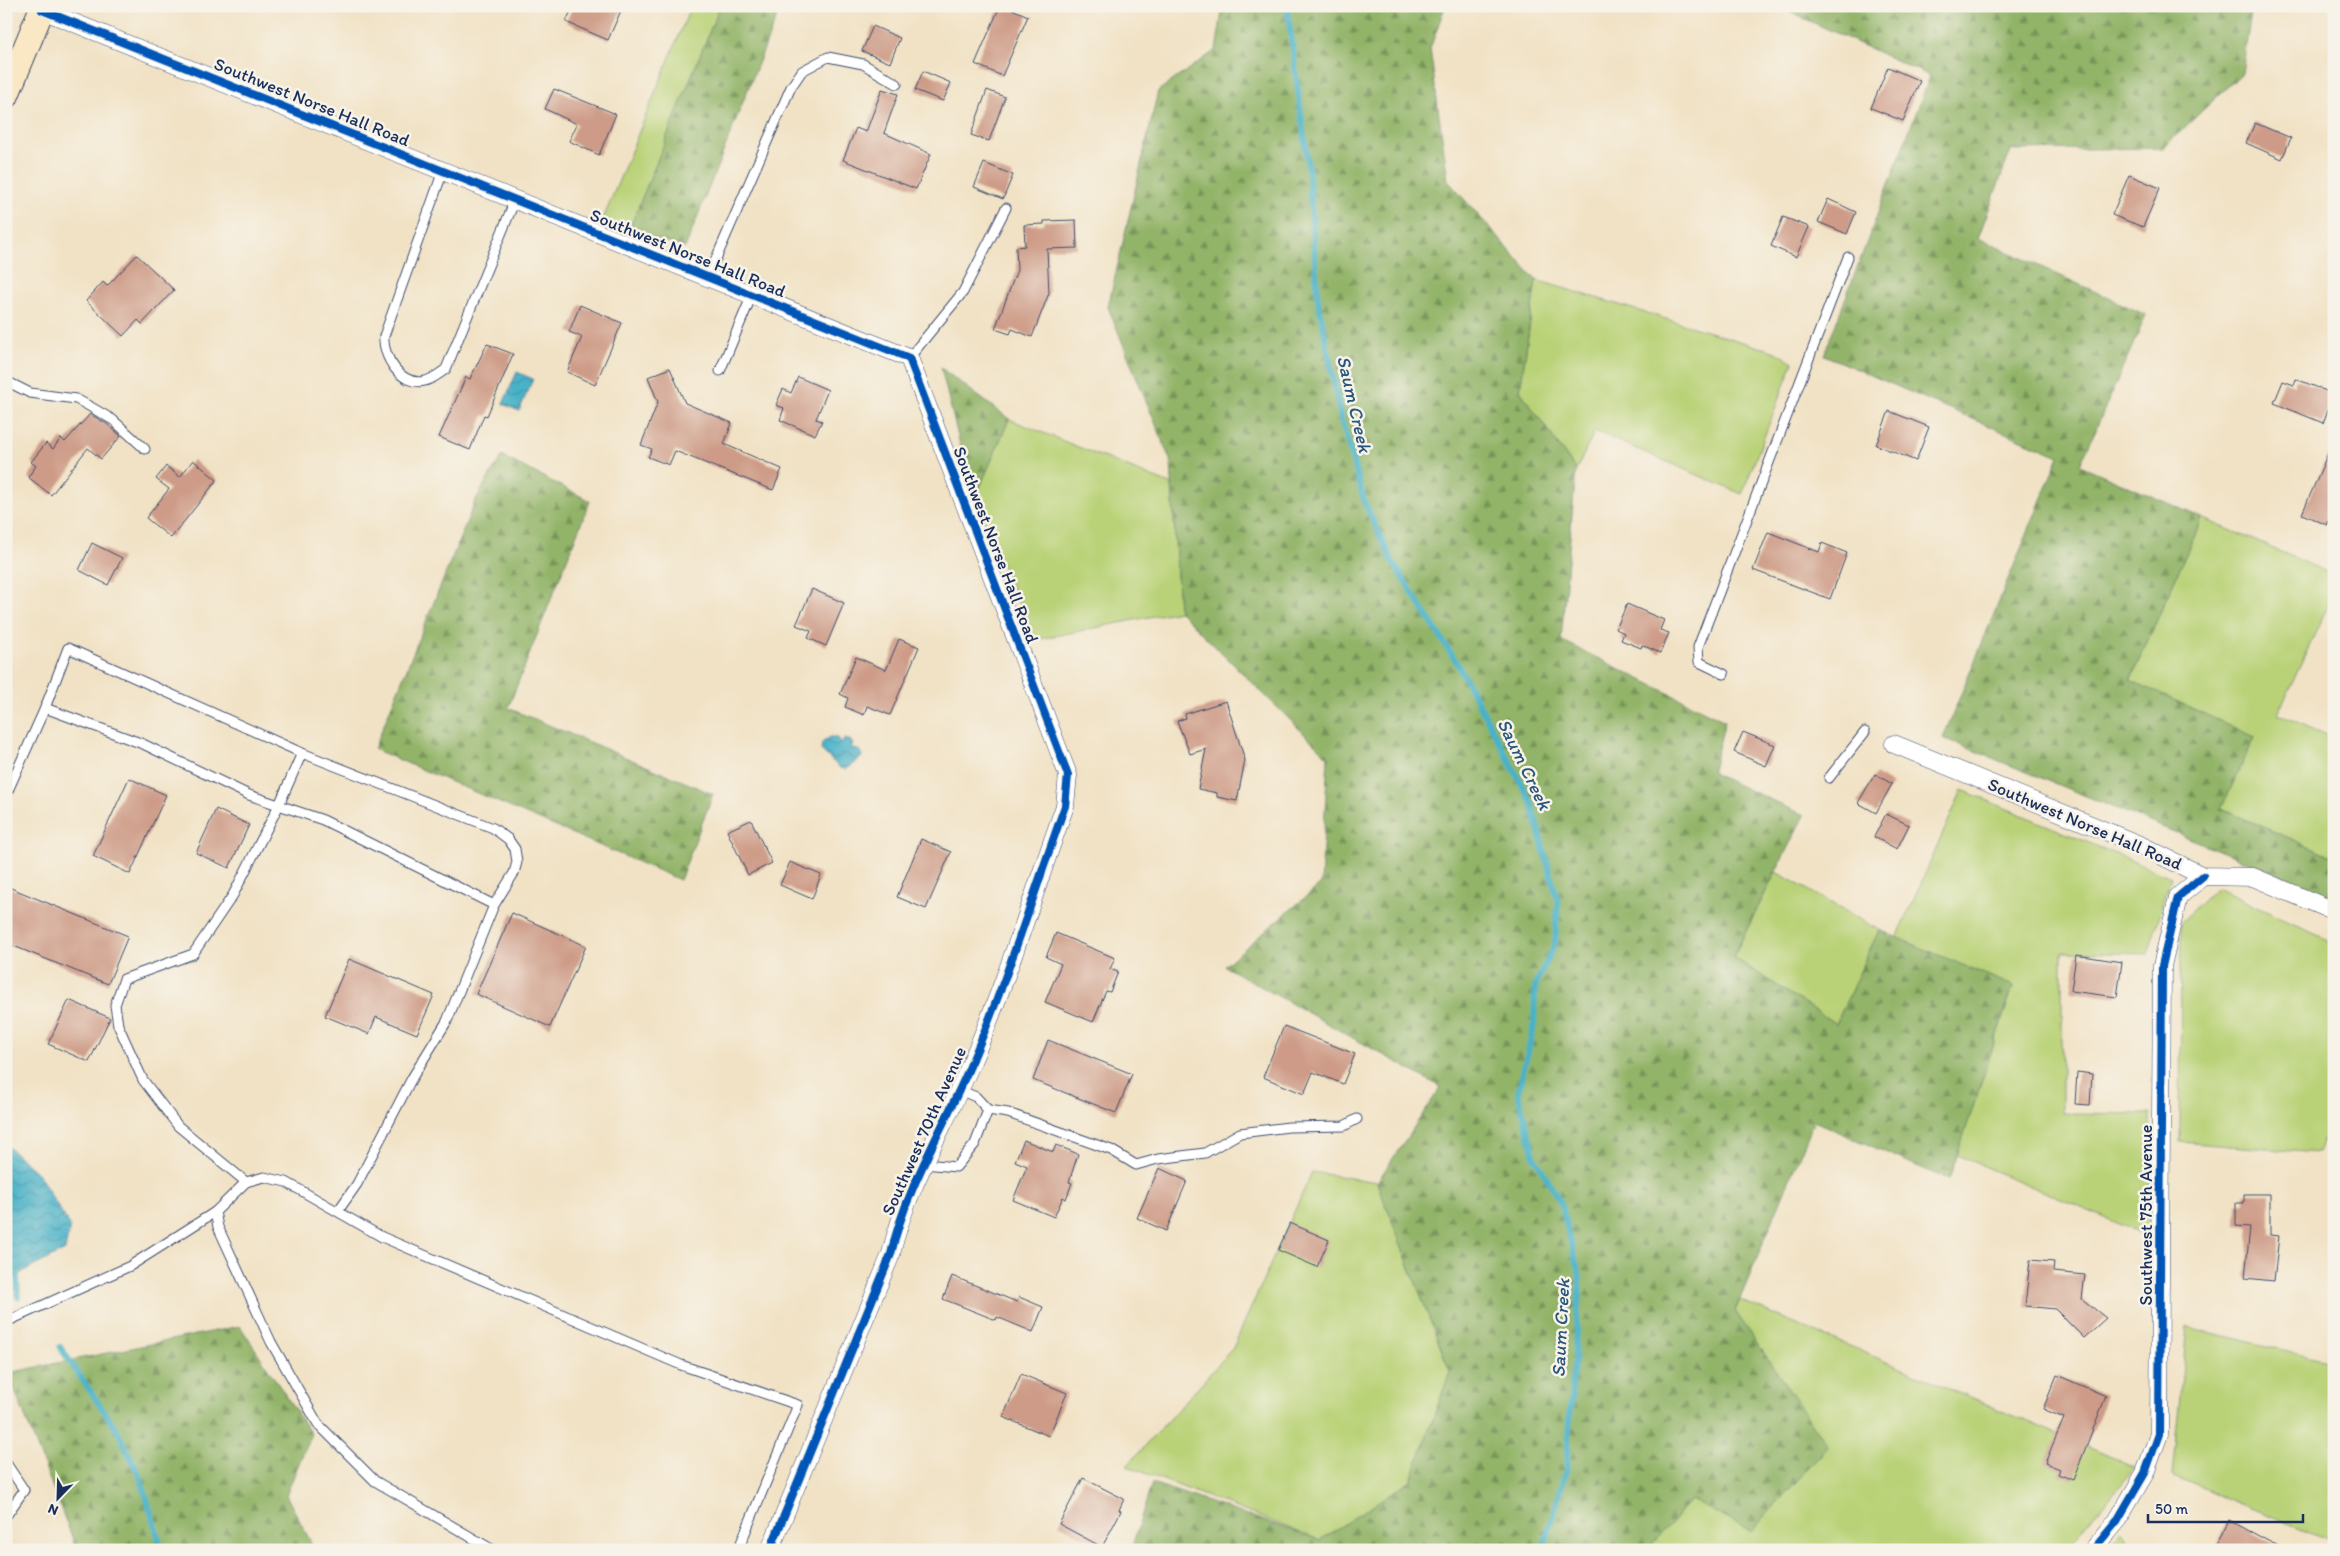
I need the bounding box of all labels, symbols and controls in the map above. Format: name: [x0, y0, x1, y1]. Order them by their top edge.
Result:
street label: Southwest Norse Hall Road: [211, 53, 413, 151]
street label: Southwest Norse Hall Road: [587, 204, 789, 302]
water label: Saum Creek: [1332, 353, 1377, 456]
street label: Southwest Norse Hall Road: [948, 443, 1044, 647]
water label: Saum Creek: [1493, 715, 1557, 815]
street label: Southwest Norse Hall Road: [1984, 773, 2186, 875]
street label: Southwest 70th Avenue: [877, 1043, 971, 1219]
street label: Southwest 75th Avenue: [2135, 1125, 2157, 1305]
water label: Saum Creek: [1546, 1277, 1575, 1378]
north arrow: [32, 1474, 82, 1524]
scale bar: [2148, 1491, 2302, 1523]
text: N: [45, 1500, 61, 1519]
text: 50 m: [2155, 1500, 2188, 1518]

